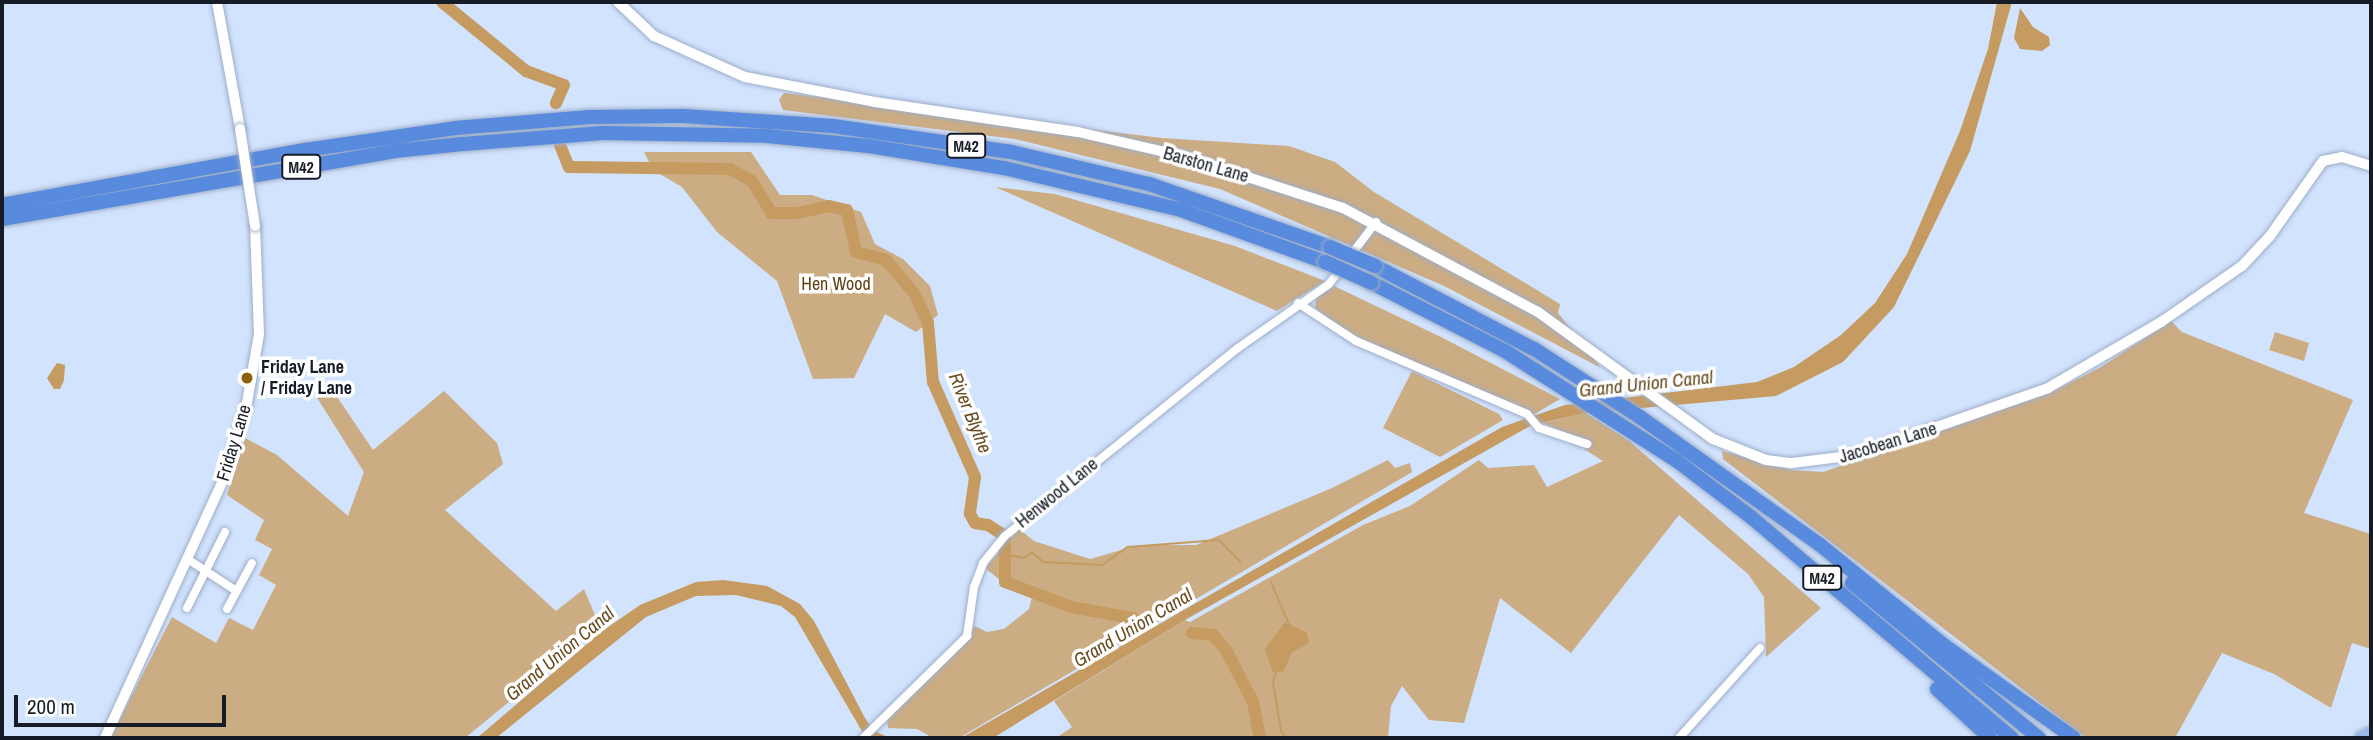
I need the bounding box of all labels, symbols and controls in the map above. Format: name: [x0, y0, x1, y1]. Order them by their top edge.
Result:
road number: M42: [945, 134, 987, 158]
street label: Barston Lane: [1161, 143, 1251, 187]
road number: M42: [280, 154, 322, 180]
park label: Hen Wood: [801, 273, 871, 295]
place label: Friday Lane / Friday Lane: [261, 357, 352, 400]
water label: Grand Union Canal: [1578, 366, 1714, 402]
water label: River Blythe: [944, 369, 996, 457]
marker: Friday Lane / Friday Lane: [239, 370, 255, 386]
street label: Friday Lane: [212, 402, 256, 484]
street label: Jacobean Lane: [1837, 418, 1939, 468]
street label: Henwood Lane: [1012, 453, 1102, 533]
road number: M42: [1801, 566, 1843, 590]
water label: Grand Union Canal: [1070, 584, 1196, 672]
water label: Grand Union Canal: [501, 602, 619, 706]
scale bar: [18, 680, 229, 724]
text: 200 m: [27, 692, 75, 721]

